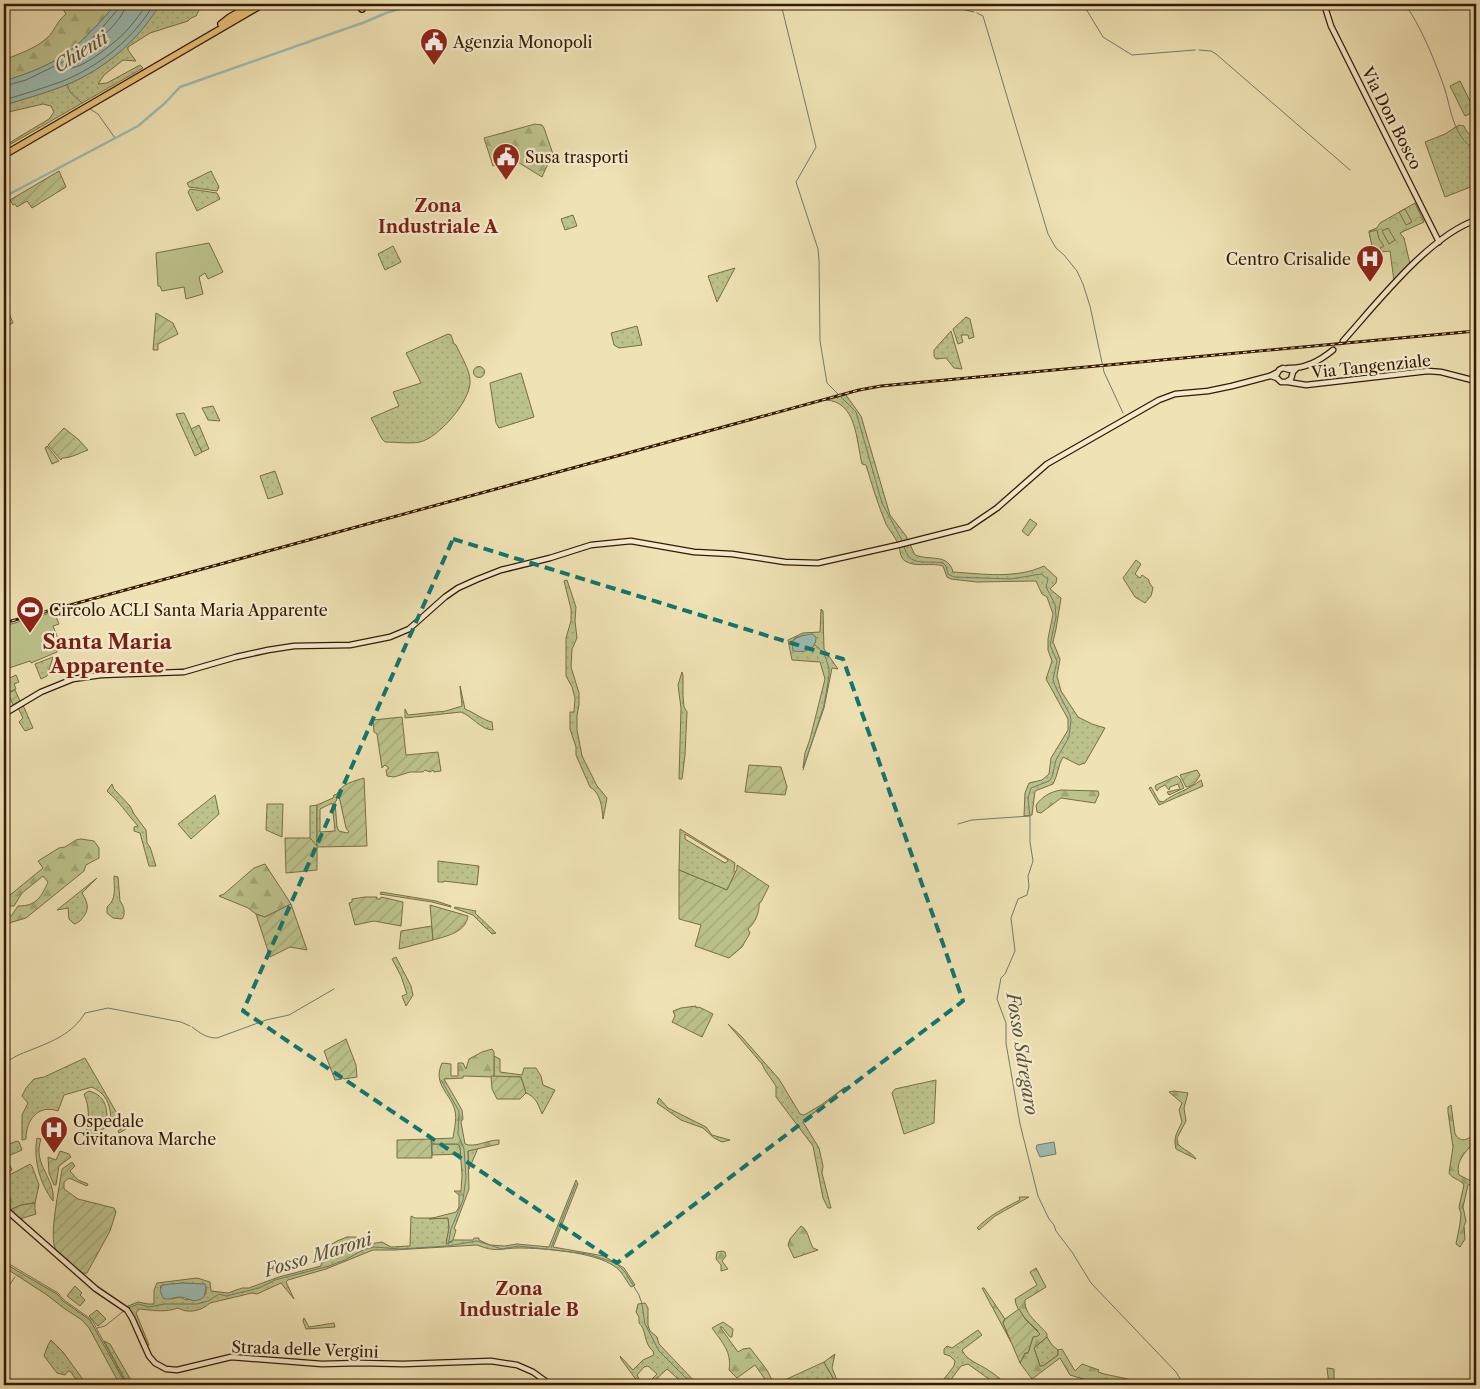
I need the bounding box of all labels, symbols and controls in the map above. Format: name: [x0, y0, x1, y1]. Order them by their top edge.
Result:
water label: Chienti: [50, 26, 113, 77]
public building icon: Agenzia Monopoli: [419, 27, 449, 66]
place label: Agenzia Monopoli: [452, 32, 593, 52]
street label: Via Don Bosco: [1357, 63, 1426, 173]
public building icon: Susa trasporti: [491, 142, 521, 181]
place label: Susa trasporti: [525, 147, 629, 167]
district label: Zona Industriale A: [378, 195, 499, 238]
hospital icon: Centro Crisalide: [1355, 244, 1385, 283]
place label: Centro Crisalide: [1226, 249, 1351, 269]
street label: Via Tangenziale: [1309, 350, 1432, 382]
sports icon: Circolo ACLI Santa Maria Apparente: [15, 595, 45, 634]
place label: Circolo ACLI Santa Maria Apparente: [49, 600, 328, 620]
district label: Santa Maria Apparente: [42, 629, 173, 678]
water label: Fosso Sdregaro: [1001, 989, 1043, 1117]
place label: Ospedale Civitanova Marche: [73, 1111, 216, 1149]
hospital icon: Ospedale Civitanova Marche: [39, 1115, 69, 1154]
water label: Fosso Maroni: [260, 1228, 376, 1282]
district label: Zona Industriale B: [459, 1278, 579, 1321]
street label: Strada delle Vergini: [231, 1336, 379, 1362]

